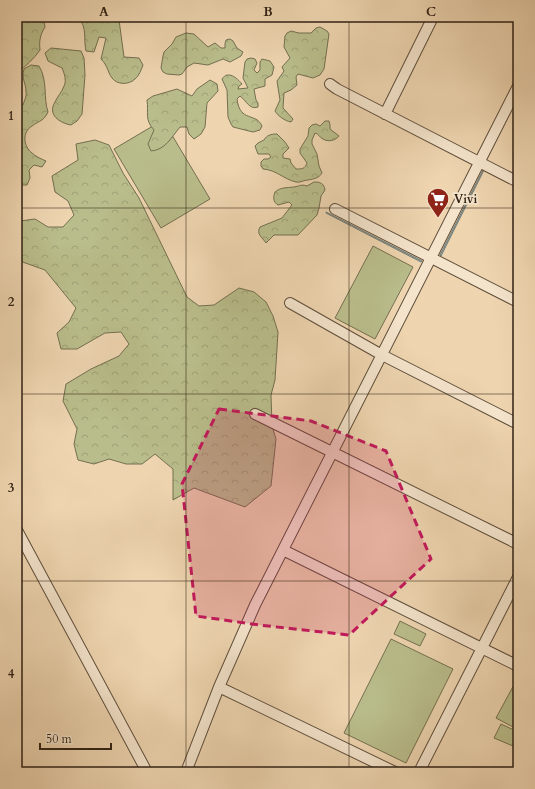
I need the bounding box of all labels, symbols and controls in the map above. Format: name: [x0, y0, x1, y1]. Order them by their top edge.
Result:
text: A: [99, 3, 109, 21]
text: B: [263, 3, 273, 21]
text: C: [426, 3, 436, 21]
text: 1: [8, 107, 14, 125]
supermarket icon: Vivi: [425, 186, 451, 219]
place label: Vivi: [454, 191, 477, 207]
text: 2: [8, 293, 15, 311]
text: 3: [8, 479, 15, 497]
text: 4: [8, 665, 15, 683]
scale bar: [40, 725, 111, 751]
text: 50 m: [46, 731, 73, 747]

